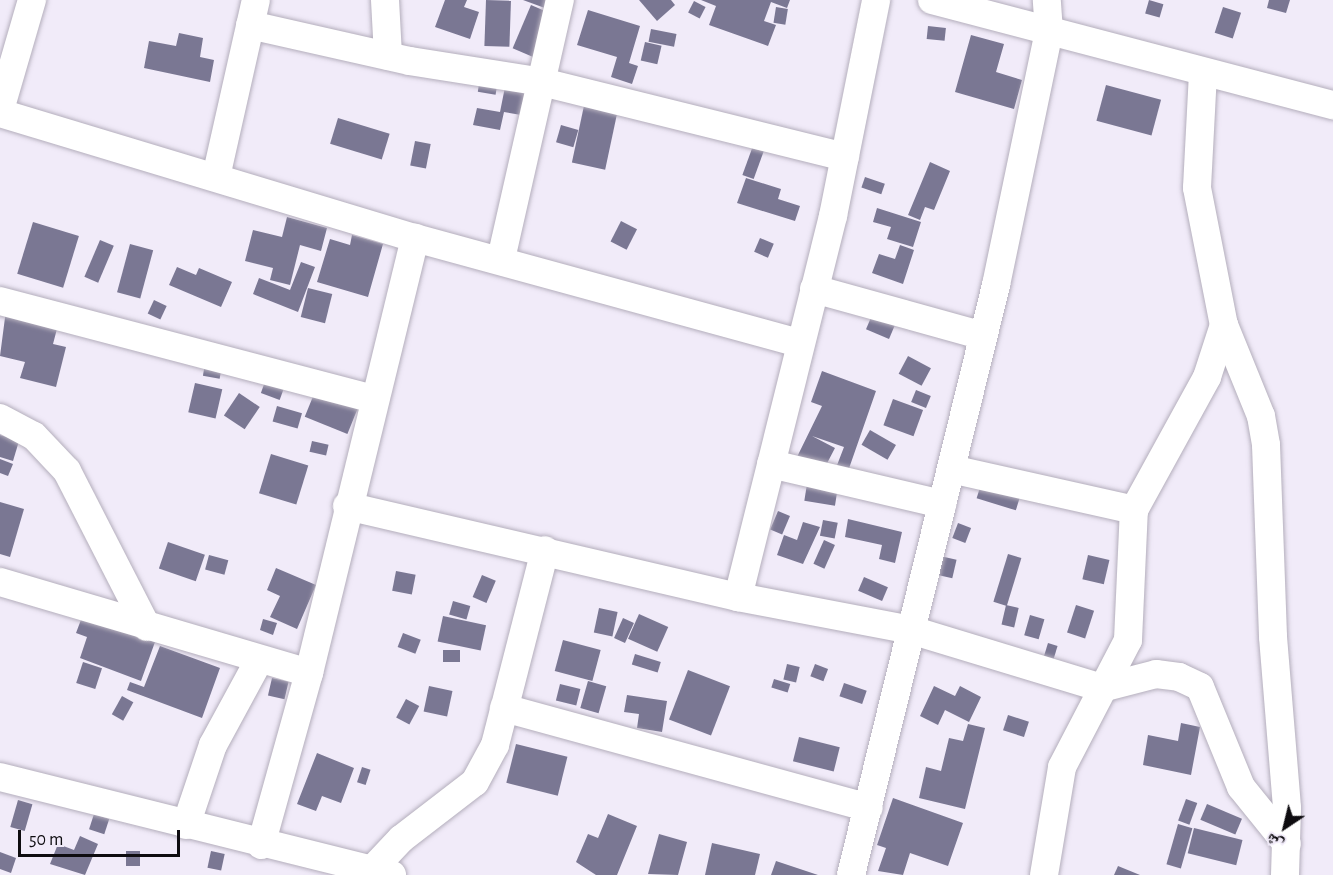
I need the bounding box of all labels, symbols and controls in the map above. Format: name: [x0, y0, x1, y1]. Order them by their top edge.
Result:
north arrow: [1255, 797, 1315, 857]
scale bar: [21, 818, 183, 856]
text: ش: [1263, 830, 1286, 853]
text: 50 m: [29, 831, 63, 849]

